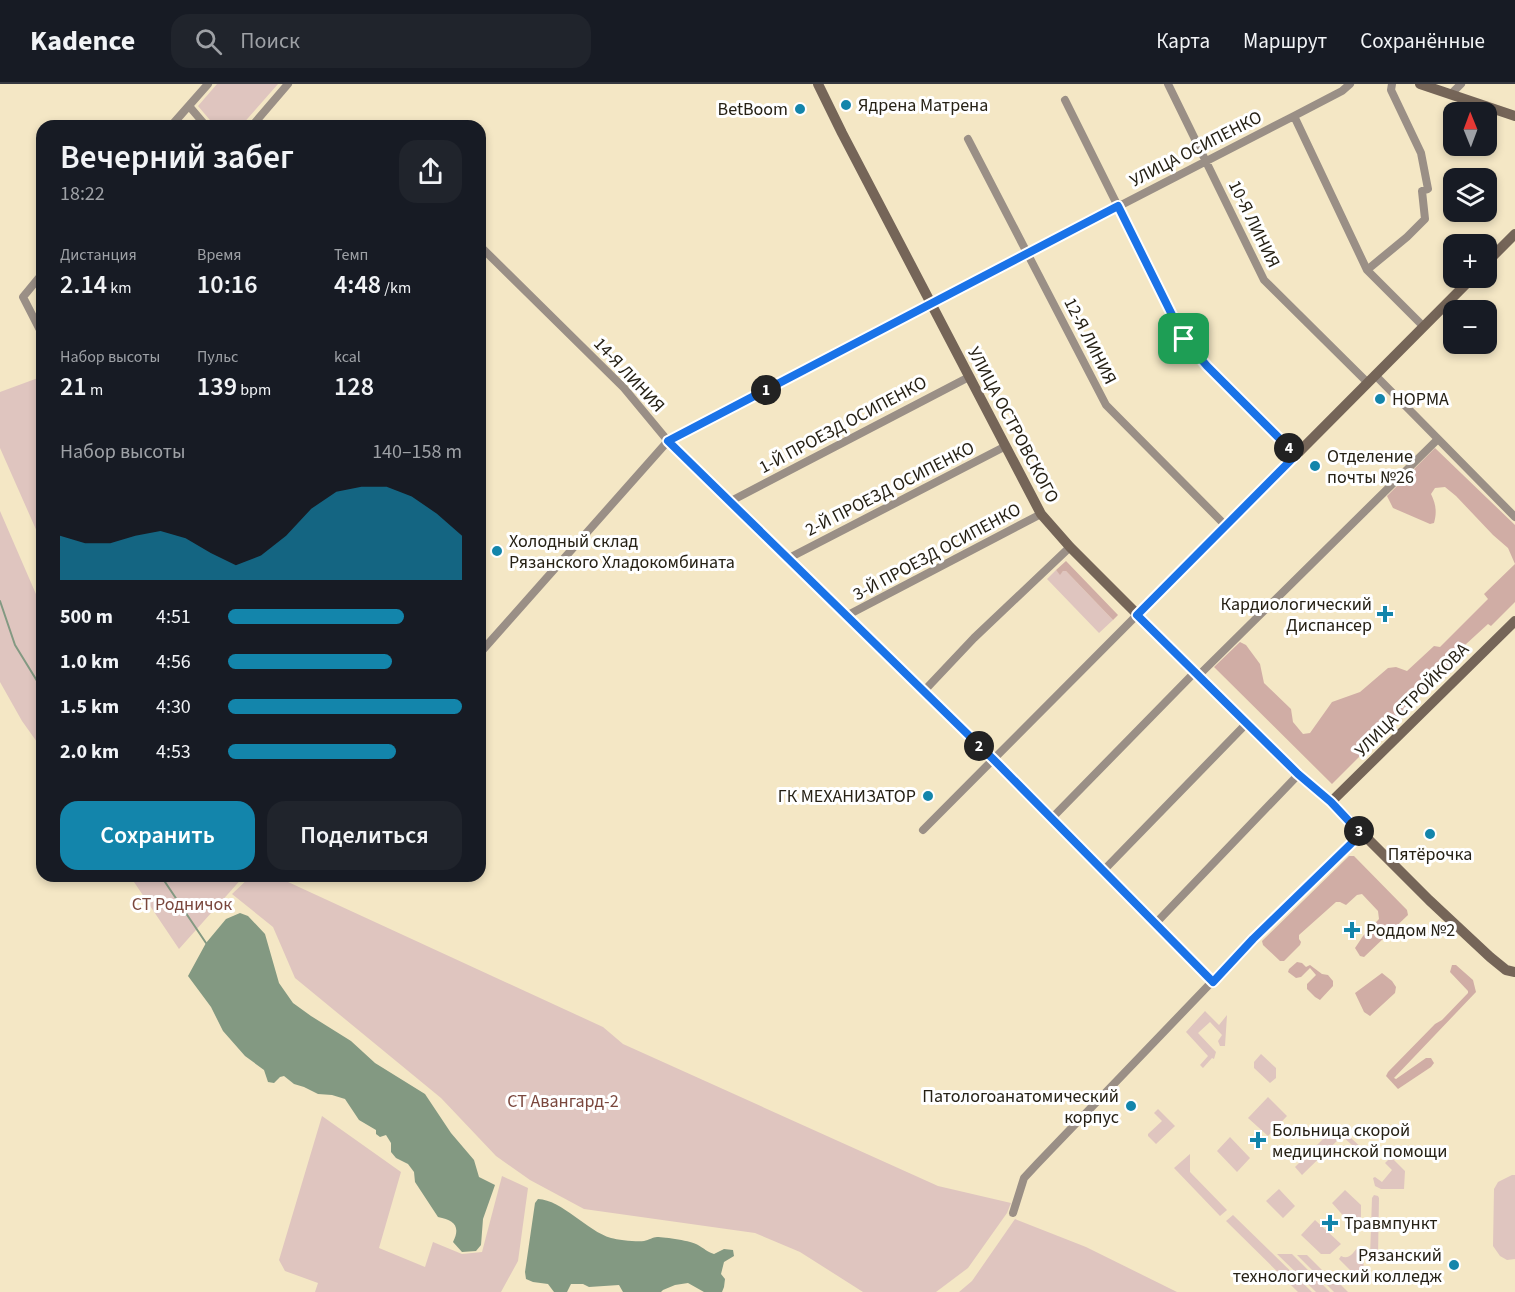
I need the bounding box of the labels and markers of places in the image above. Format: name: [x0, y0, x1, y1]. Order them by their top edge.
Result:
place label: Ядрена Матрена: [858, 93, 988, 118]
place label: BetBoom: [718, 97, 788, 122]
marker: Ядрена Матрена: [839, 98, 853, 112]
marker: BetBoom: [793, 102, 807, 116]
pin: [1158, 313, 1209, 364]
pin: 1: [751, 375, 781, 405]
place label: НОРМА: [1392, 387, 1449, 412]
marker: НОРМА: [1373, 392, 1387, 406]
pin: 4: [1274, 433, 1304, 463]
place label: Отделение почты №26: [1327, 444, 1414, 490]
marker: Отделение почты №26: [1308, 459, 1322, 473]
place label: Холодный склад Рязанского Хладокомбината: [509, 529, 735, 575]
marker: Холодный склад Рязанского Хладокомбината: [490, 544, 504, 558]
place label: Кардиологический Диспансер: [1221, 592, 1372, 638]
marker: Кардиологический Диспансер: [1376, 605, 1394, 623]
pin: 2: [964, 731, 994, 761]
place label: ГК МЕХАНИЗАТОР: [778, 784, 916, 809]
marker: ГК МЕХАНИЗАТОР: [921, 789, 935, 803]
pin: 3: [1344, 816, 1374, 846]
marker: Пятёрочка: [1423, 827, 1437, 841]
place label: Пятёрочка: [1388, 842, 1472, 867]
place label: Роддом №2: [1366, 918, 1455, 943]
marker: Роддом №2: [1343, 921, 1361, 939]
place label: Патологоанатомический корпус: [922, 1084, 1119, 1130]
marker: Патологоанатомический корпус: [1124, 1099, 1138, 1113]
place label: Больница скорой медицинской помощи: [1272, 1118, 1447, 1164]
marker: Больница скорой медицинской помощи: [1249, 1131, 1267, 1149]
place label: Травмпункт: [1344, 1211, 1438, 1236]
marker: Травмпункт: [1321, 1214, 1339, 1232]
place label: Рязанский технологический колледж: [1233, 1243, 1443, 1289]
marker: Рязанский технологический колледж: [1447, 1258, 1461, 1272]

